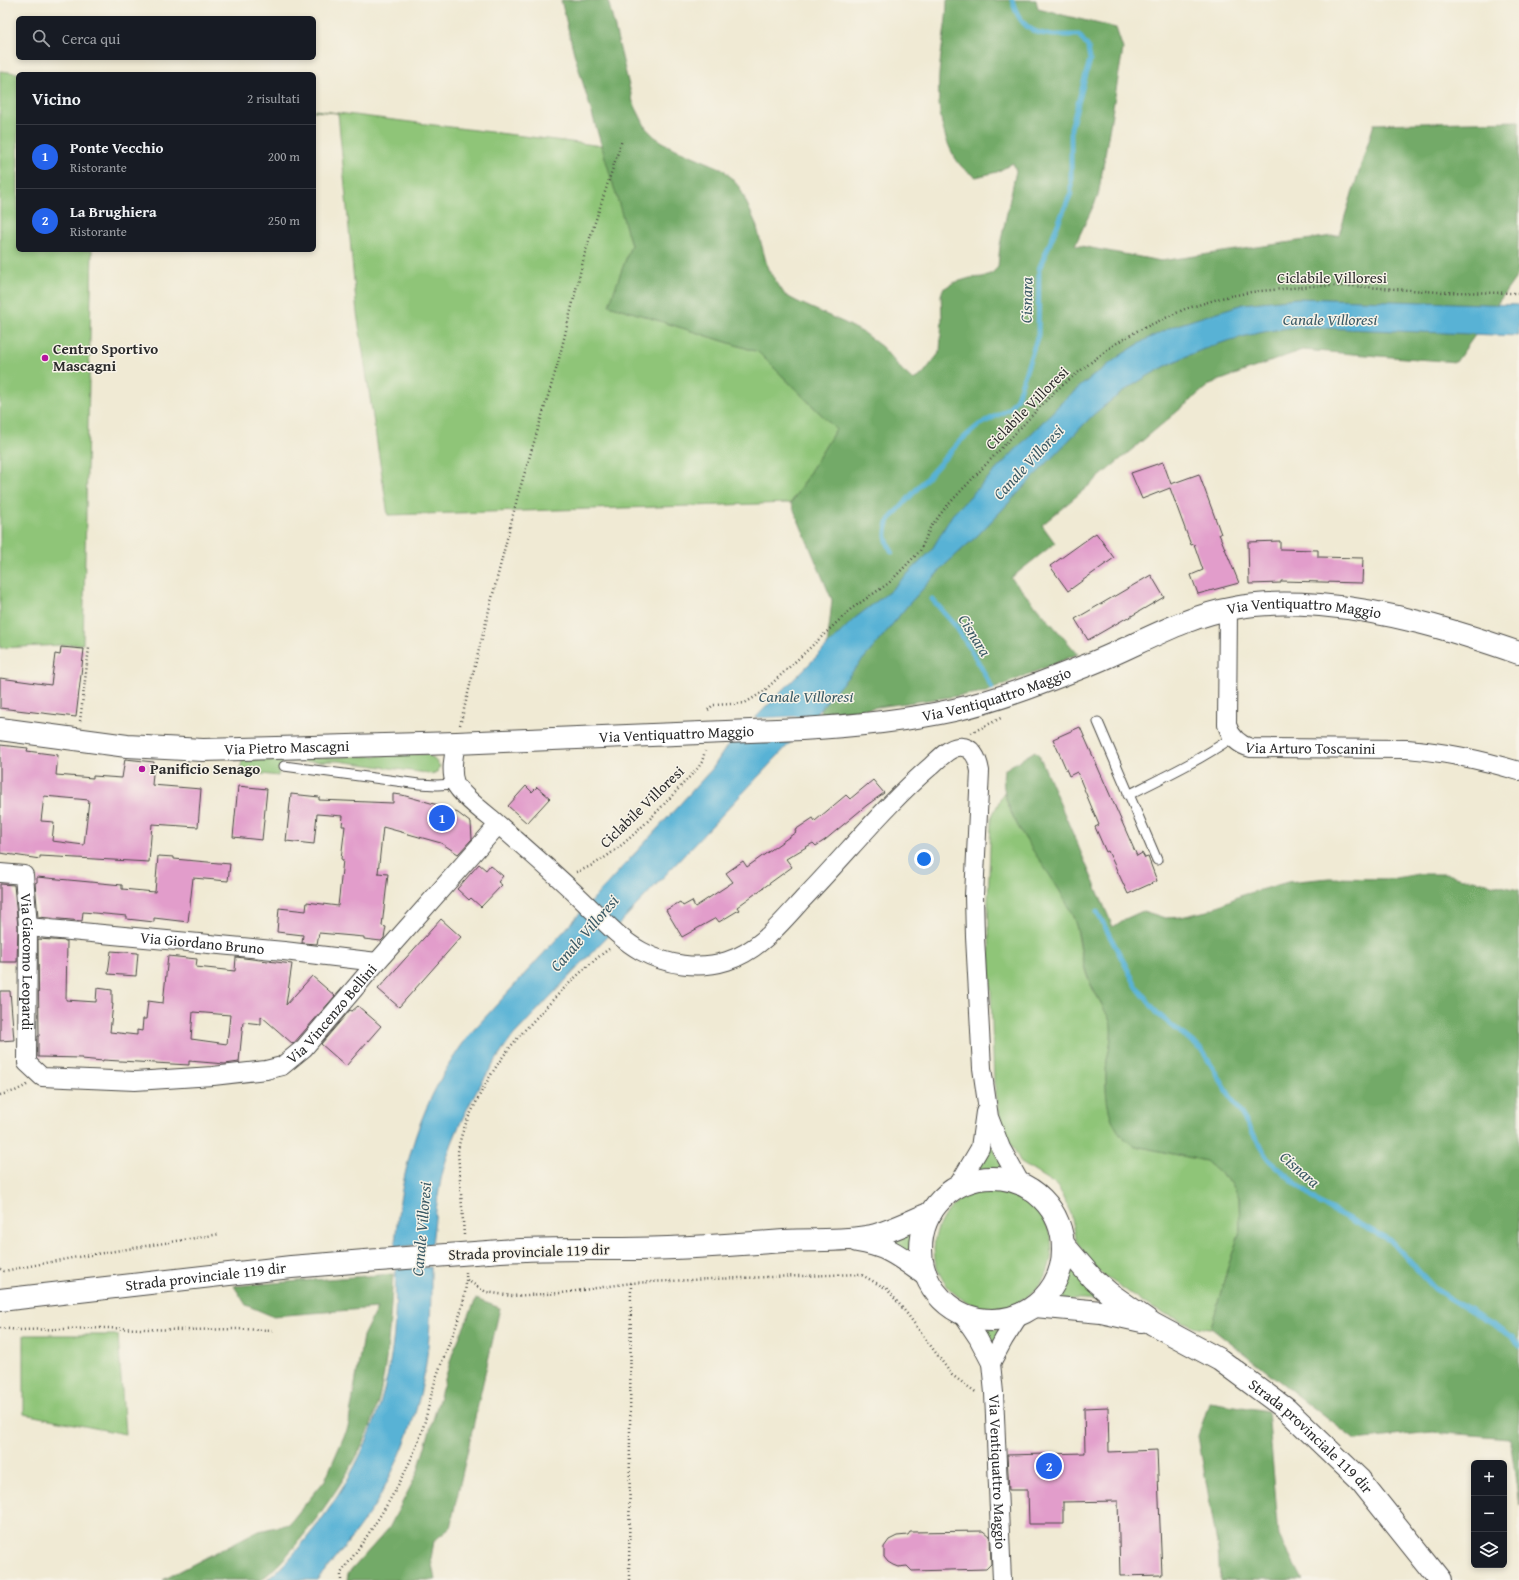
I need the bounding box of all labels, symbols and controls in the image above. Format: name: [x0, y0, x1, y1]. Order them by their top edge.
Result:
search box: [16, 16, 316, 60]
icon: search: [30, 27, 52, 49]
text: Cerca qui: [62, 28, 120, 49]
text: Vicino: [32, 86, 81, 111]
text: 2 risultati: [247, 89, 300, 108]
text: Ponte Vecchio: [70, 137, 164, 158]
text: 1: [42, 147, 48, 166]
text: 200 m: [268, 147, 300, 166]
text: Ristorante: [70, 158, 127, 177]
text: La Brughiera: [70, 201, 157, 222]
text: 2: [42, 211, 48, 230]
text: 250 m: [268, 211, 300, 230]
text: Ristorante: [70, 222, 127, 241]
street label: Ciclabile Villoresi: [1277, 267, 1387, 288]
water label: Cisnara: [1014, 276, 1038, 323]
water label: Canale Villoresi: [1283, 307, 1377, 331]
place label: Centro Sportivo Mascagni: [53, 338, 158, 376]
marker: Centro Sportivo Mascagni: [40, 353, 50, 363]
street label: Ciclabile Villoresi: [980, 361, 1073, 454]
water label: Canale Villoresi: [987, 419, 1069, 505]
street label: Via Ventiquattro Maggio: [1225, 592, 1383, 623]
water label: Cisnara: [953, 609, 998, 661]
street label: Via Ventiquattro Maggio: [920, 661, 1074, 726]
water label: Canale Villoresi: [759, 684, 853, 708]
street label: Via Ventiquattro Maggio: [598, 720, 755, 747]
street label: Via Pietro Mascagni: [224, 735, 350, 759]
street label: Via Arturo Toscanini: [1242, 736, 1376, 759]
place label: Panificio Senago: [150, 758, 260, 779]
street label: Ciclabile Villoresi: [595, 761, 688, 852]
marker: Panificio Senago: [137, 764, 147, 774]
pin: 1: [429, 803, 455, 833]
your location: [914, 849, 934, 869]
water label: Canale Villoresi: [544, 889, 624, 977]
street label: Via Giacomo Leopardi: [15, 892, 39, 1031]
street label: Via Giordano Bruno: [139, 927, 266, 959]
street label: Via Vincenzo Bellini: [282, 959, 381, 1068]
water label: Cisnara: [1275, 1145, 1326, 1194]
water label: Canale Villoresi: [405, 1181, 437, 1277]
street label: Strada provinciale 119 dir: [448, 1238, 610, 1265]
street label: Strada provinciale 119 dir: [124, 1257, 287, 1296]
street label: Strada provinciale 119 dir: [1244, 1374, 1378, 1498]
street label: Via Ventiquattro Maggio: [984, 1394, 1012, 1550]
pin: 2: [1036, 1451, 1062, 1481]
map controls: [1471, 1460, 1507, 1568]
button: +: [1471, 1460, 1507, 1496]
button: −: [1471, 1496, 1507, 1532]
button: layers: [1471, 1532, 1507, 1568]

